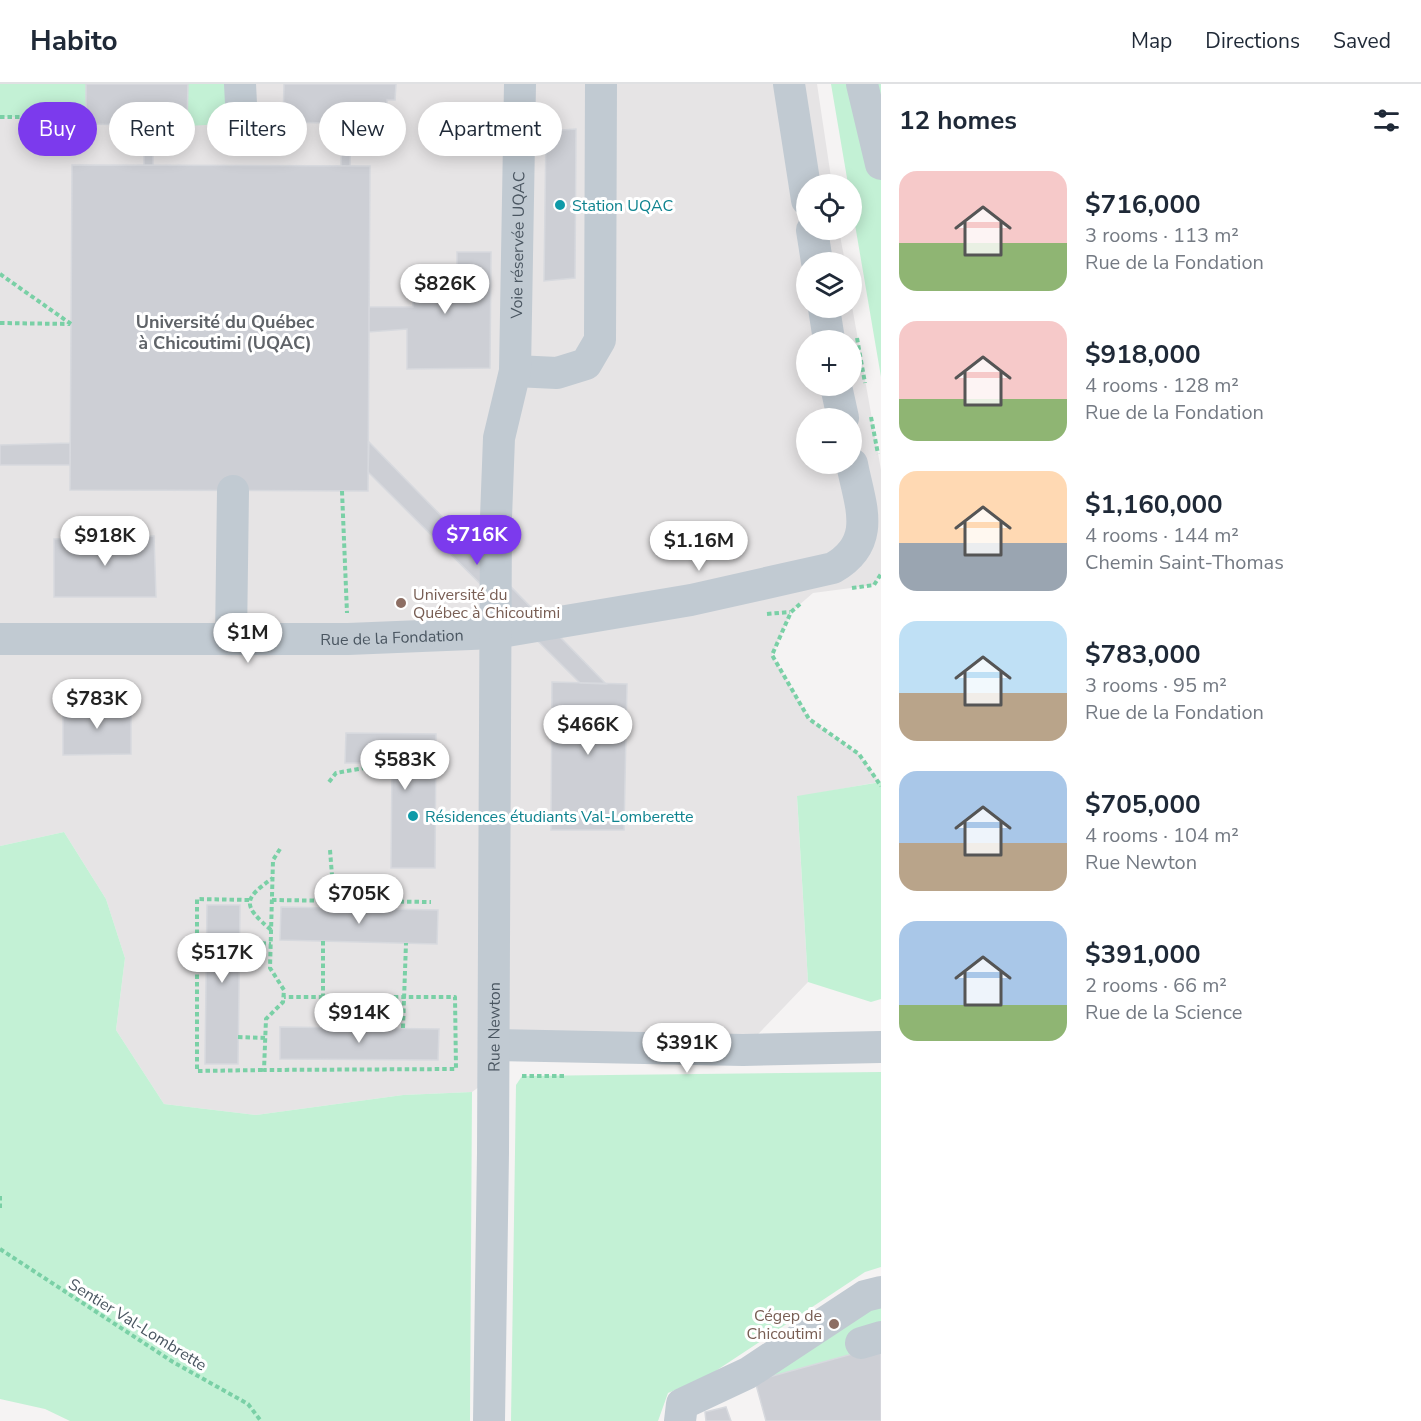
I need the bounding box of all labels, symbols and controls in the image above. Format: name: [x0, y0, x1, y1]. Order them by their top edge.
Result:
text: Habito: [30, 22, 118, 60]
text: Map: [1131, 27, 1172, 55]
text: Directions: [1205, 27, 1300, 55]
text: Saved: [1333, 27, 1391, 55]
chip: Buy: [18, 102, 97, 156]
chip: Rent: [109, 102, 195, 156]
chip: Filters: [207, 102, 307, 156]
chip: New: [319, 102, 406, 156]
chip: Apartment: [418, 102, 562, 156]
text: 12 homes: [899, 103, 1017, 138]
icon: filters: [1370, 104, 1403, 137]
street label: Voie réservée UQAC: [506, 171, 530, 320]
map controls: [796, 174, 862, 474]
button: locate: [796, 174, 862, 240]
text: $716,000: [1085, 187, 1201, 222]
place label: Station UQAC: [572, 195, 673, 217]
icon: home: [947, 195, 1019, 267]
marker: Station UQAC: [553, 198, 567, 212]
text: 3 rooms · 113 m²: [1085, 222, 1239, 249]
text: Rue de la Fondation: [1085, 249, 1264, 276]
button: layers: [796, 252, 862, 318]
pin: $826K: [403, 264, 487, 315]
text: $826K: [414, 270, 476, 297]
district label: Université du Québec à Chicoutimi (UQAC): [136, 310, 315, 355]
button: +: [796, 330, 862, 396]
text: $918,000: [1085, 337, 1201, 372]
icon: home: [947, 345, 1019, 417]
text: 4 rooms · 128 m²: [1085, 372, 1239, 399]
text: Rue de la Fondation: [1085, 399, 1264, 426]
button: −: [796, 408, 862, 474]
text: $1,160,000: [1085, 487, 1223, 522]
icon: home: [947, 495, 1019, 567]
pin: $716K: [435, 515, 519, 566]
pin: $918K: [63, 516, 147, 567]
text: $716K: [446, 521, 508, 548]
pin: $1.16M: [650, 521, 748, 572]
text: $918K: [74, 522, 136, 549]
text: 4 rooms · 144 m²: [1085, 522, 1239, 549]
text: $1.16M: [664, 527, 734, 554]
text: Chemin Saint-Thomas: [1085, 549, 1284, 576]
place label: Université du Québec à Chicoutimi: [413, 584, 560, 624]
marker: Université du Québec à Chicoutimi: [394, 596, 408, 610]
pin: $1M: [219, 613, 277, 664]
text: $1M: [227, 619, 269, 646]
street label: Rue de la Fondation: [320, 624, 464, 651]
text: $783,000: [1085, 637, 1201, 672]
icon: home: [947, 645, 1019, 717]
text: 3 rooms · 95 m²: [1085, 672, 1227, 699]
pin: $783K: [55, 679, 139, 730]
text: $783K: [66, 685, 128, 712]
text: Rue de la Fondation: [1085, 699, 1264, 726]
pin: $466K: [546, 705, 630, 756]
text: $466K: [557, 711, 619, 738]
pin: $583K: [363, 740, 447, 791]
text: $583K: [374, 746, 436, 773]
text: $705,000: [1085, 787, 1201, 822]
icon: home: [947, 795, 1019, 867]
place label: Résidences étudiants Val-Lomberette: [425, 806, 694, 828]
marker: Résidences étudiants Val-Lomberette: [406, 809, 420, 823]
text: 4 rooms · 104 m²: [1085, 822, 1239, 849]
text: Rue Newton: [1085, 849, 1197, 876]
pin: $705K: [317, 874, 401, 925]
text: $705K: [328, 880, 390, 907]
pin: $517K: [180, 933, 264, 984]
text: $391,000: [1085, 937, 1201, 972]
text: $517K: [191, 939, 253, 966]
icon: home: [947, 945, 1019, 1017]
text: 2 rooms · 66 m²: [1085, 972, 1227, 999]
street label: Rue Newton: [483, 982, 506, 1072]
pin: $914K: [317, 993, 401, 1044]
text: $914K: [328, 999, 390, 1026]
text: Rue de la Science: [1085, 999, 1242, 1026]
pin: $391K: [645, 1023, 729, 1074]
text: $391K: [656, 1029, 718, 1056]
street label: Sentier Val-Lombrette: [64, 1273, 211, 1376]
place label: Cégep de Chicoutimi: [747, 1305, 822, 1345]
marker: Cégep de Chicoutimi: [827, 1317, 841, 1331]

